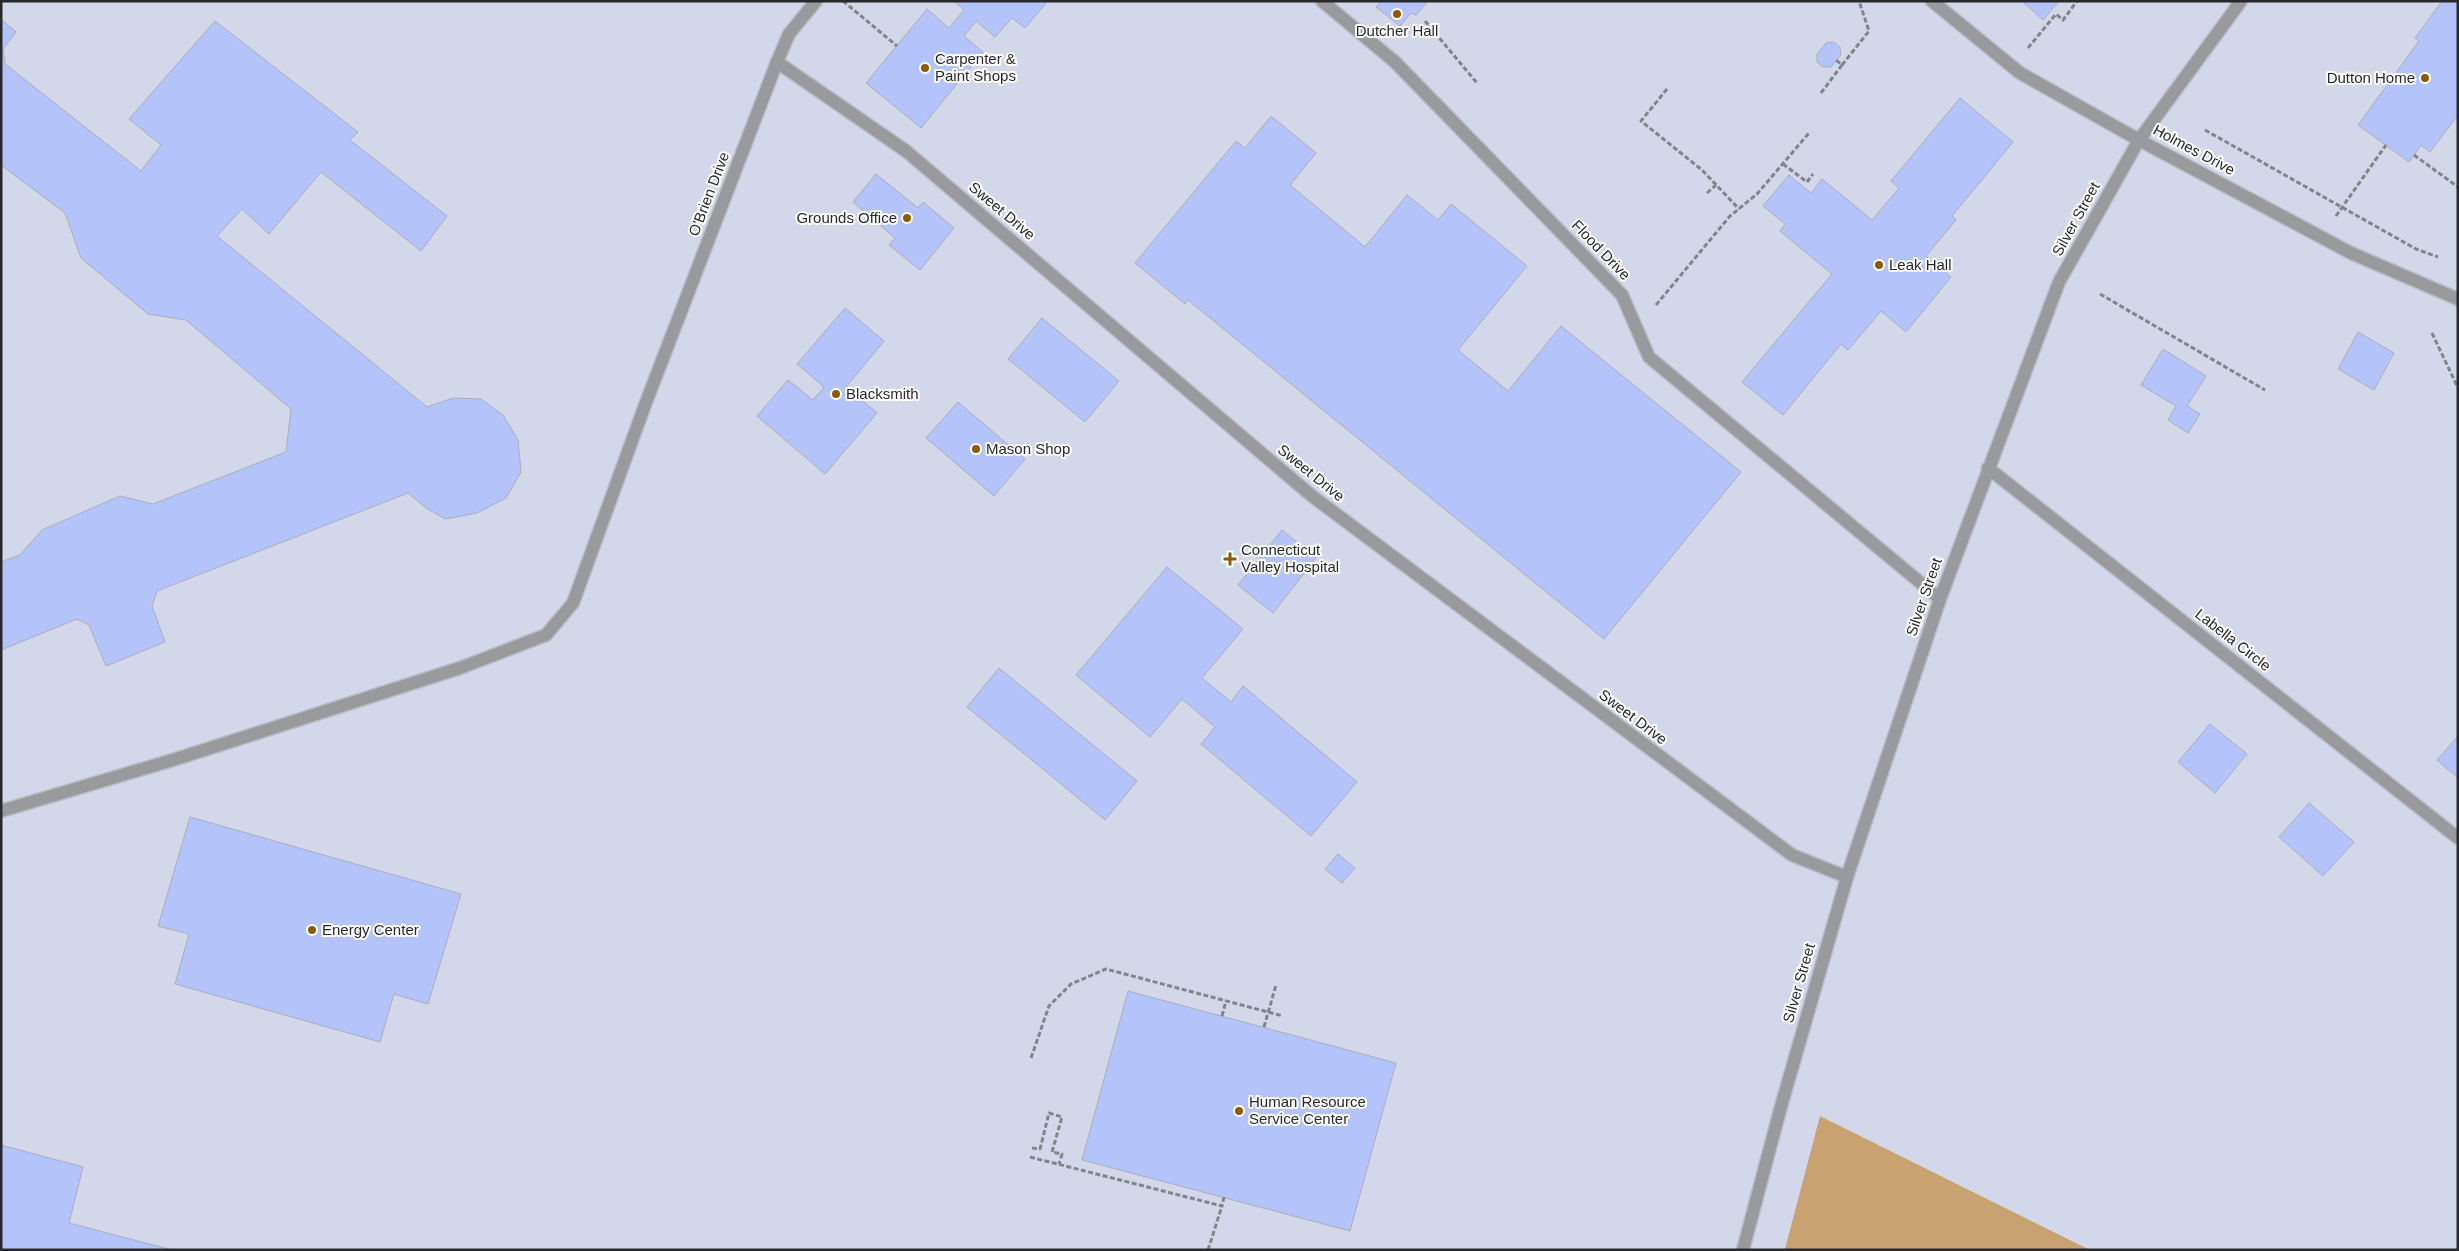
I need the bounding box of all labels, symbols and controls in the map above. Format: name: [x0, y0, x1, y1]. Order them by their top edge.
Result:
marker: Dutcher Hall: [1391, 8, 1403, 20]
place label: Dutcher Hall: [1356, 22, 1438, 39]
place label: Carpenter & Paint Shops: [935, 50, 1016, 84]
marker: Carpenter & Paint Shops: [919, 62, 931, 74]
place label: Dutton Home: [2327, 69, 2415, 86]
marker: Dutton Home: [2419, 72, 2431, 84]
street label: Holmes Drive: [2151, 121, 2238, 178]
street label: O'Brien Drive: [685, 149, 732, 238]
street label: Sweet Drive: [966, 178, 1039, 243]
street label: Silver Street: [2048, 178, 2103, 259]
place label: Grounds Office: [796, 209, 897, 226]
marker: Grounds Office: [901, 212, 913, 224]
street label: Flood Drive: [1569, 216, 1634, 283]
place label: Leak Hall: [1889, 256, 1952, 273]
marker: Leak Hall: [1873, 259, 1885, 271]
place label: Blacksmith: [846, 385, 919, 402]
marker: Blacksmith: [830, 388, 842, 400]
place label: Mason Shop: [986, 440, 1070, 457]
street label: Sweet Drive: [1275, 441, 1348, 505]
marker: Mason Shop: [970, 443, 982, 455]
place label: Connecticut Valley Hospital: [1241, 541, 1339, 575]
marker: Connecticut Valley Hospital: [1223, 552, 1237, 566]
street label: Silver Street: [1902, 555, 1945, 638]
street label: Labella Circle: [2192, 605, 2274, 674]
street label: Sweet Drive: [1596, 685, 1671, 748]
place label: Energy Center: [322, 921, 419, 938]
marker: Energy Center: [306, 924, 318, 936]
street label: Silver Street: [1779, 940, 1818, 1024]
place label: Human Resource Service Center: [1249, 1093, 1366, 1127]
marker: Human Resource Service Center: [1233, 1105, 1245, 1117]

